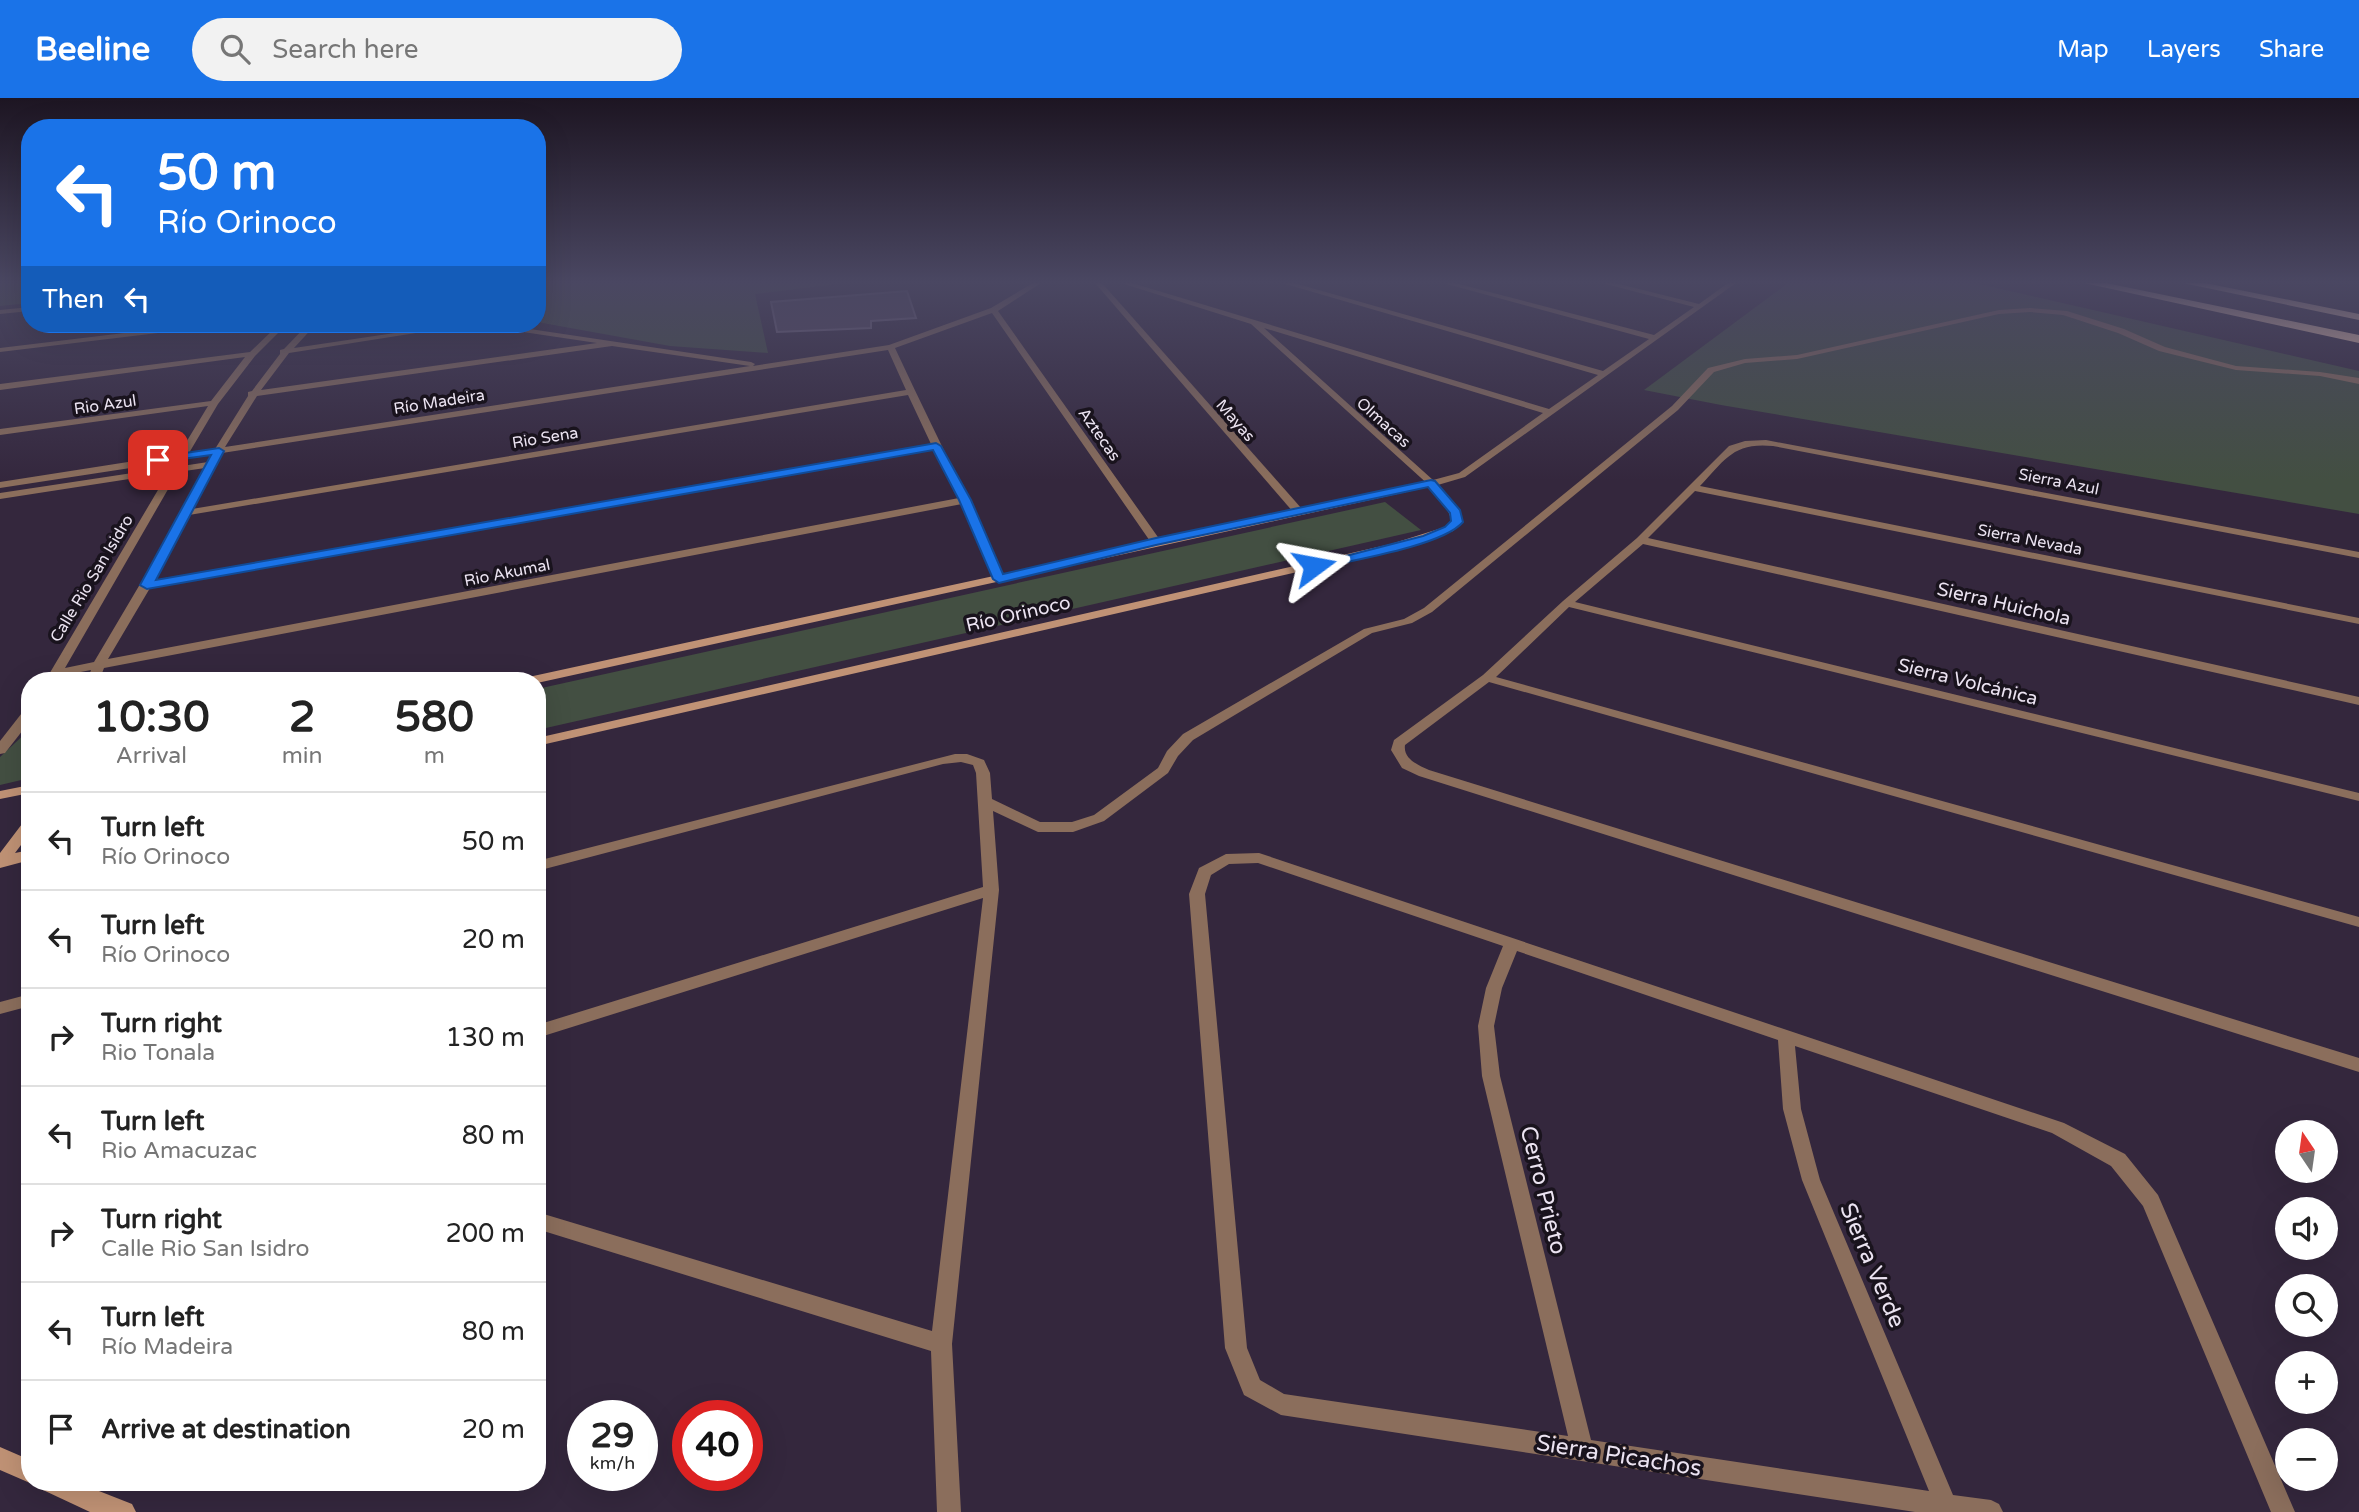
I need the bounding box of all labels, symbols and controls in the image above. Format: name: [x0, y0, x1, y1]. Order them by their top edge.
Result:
search box: [192, 18, 682, 81]
text: Beeline: [35, 30, 150, 69]
icon: search: [216, 30, 254, 68]
text: Search here: [272, 34, 418, 65]
text: Map: [2057, 35, 2109, 64]
text: Layers: [2147, 35, 2221, 64]
text: Share: [2259, 35, 2324, 64]
text: 50 m: [157, 144, 276, 203]
icon: left: [42, 147, 133, 238]
text: Río Orinoco: [157, 204, 337, 242]
icon: left: [118, 280, 156, 318]
text: Then: [42, 284, 104, 315]
street label: Río Madeira: [392, 385, 486, 419]
street label: Rio Azul: [73, 391, 138, 419]
street label: Olmacas: [1352, 393, 1414, 452]
street label: Mayas: [1211, 395, 1259, 446]
street label: Aztecas: [1074, 404, 1125, 465]
street label: Rio Sena: [511, 423, 580, 453]
pin: [128, 430, 188, 490]
icon: arrive: [139, 441, 177, 479]
street label: Sierra Azul: [2017, 464, 2101, 500]
street label: Calle Rio San Isidro: [46, 511, 138, 646]
street label: Sierra Nevada: [1976, 520, 2084, 560]
position arrow: [1277, 529, 1351, 603]
street label: Rio Akumal: [462, 555, 552, 591]
street label: Sierra Huichola: [1935, 578, 2073, 630]
street label: Río Orinoco: [964, 591, 1073, 637]
street label: Sierra Volcánica: [1895, 654, 2040, 710]
text: 10:30: [93, 692, 210, 743]
text: 2: [289, 692, 315, 743]
text: 580: [395, 692, 474, 743]
text: Arrival: [116, 742, 187, 770]
text: min: [282, 742, 323, 770]
text: m: [424, 742, 445, 770]
text: Turn left: [101, 812, 204, 843]
icon: left: [42, 822, 80, 860]
text: 50 m: [462, 826, 525, 857]
text: Río Orinoco: [101, 843, 230, 871]
text: Turn left: [101, 910, 204, 941]
icon: left: [42, 920, 80, 958]
text: 20 m: [462, 924, 525, 955]
text: Río Orinoco: [101, 941, 230, 969]
text: Turn right: [101, 1008, 222, 1039]
icon: right: [42, 1018, 80, 1056]
text: 130 m: [445, 1022, 525, 1053]
text: Rio Tonala: [101, 1039, 215, 1067]
text: Turn left: [101, 1106, 204, 1137]
icon: left: [42, 1116, 80, 1154]
text: 80 m: [462, 1120, 525, 1151]
north arrow: [2275, 1120, 2338, 1183]
map controls: [2275, 1120, 2338, 1491]
street label: Cerro Prieto: [1514, 1123, 1572, 1257]
text: Rio Amacuzac: [101, 1137, 257, 1165]
button: sound: [2275, 1197, 2338, 1260]
street label: Sierra Verde: [1833, 1199, 1911, 1332]
text: Turn right: [101, 1204, 222, 1235]
icon: right: [42, 1214, 80, 1252]
text: 200 m: [445, 1218, 525, 1249]
text: Calle Rio San Isidro: [101, 1235, 310, 1263]
button: search: [2275, 1274, 2338, 1337]
text: Turn left: [101, 1302, 204, 1333]
icon: left: [42, 1312, 80, 1350]
text: 80 m: [462, 1316, 525, 1347]
text: Río Madeira: [101, 1333, 233, 1361]
button: +: [2275, 1351, 2338, 1414]
speed limit sign: 40: [672, 1400, 763, 1491]
icon: arrive: [42, 1410, 80, 1448]
text: Arrive at destination: [101, 1414, 351, 1445]
text: 20 m: [462, 1414, 525, 1445]
text: 29: [591, 1415, 634, 1457]
button: −: [2275, 1428, 2338, 1491]
street label: Sierra Picachos: [1534, 1429, 1703, 1483]
text: km/h: [590, 1452, 635, 1474]

